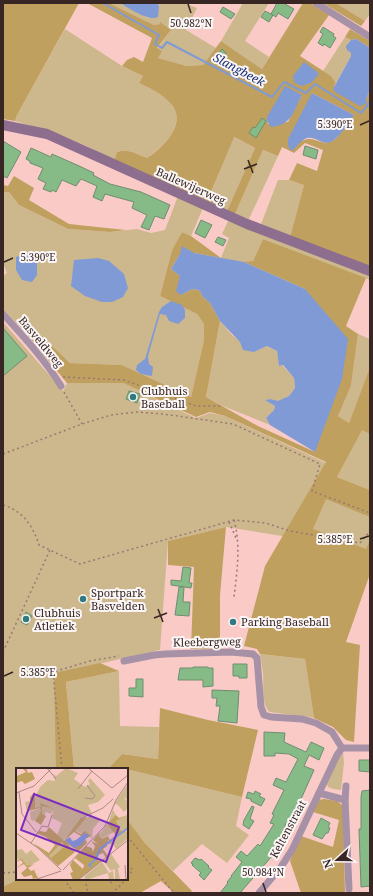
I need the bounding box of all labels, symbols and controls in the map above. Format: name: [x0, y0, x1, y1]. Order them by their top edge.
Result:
text: 50.982°N: [170, 16, 212, 30]
water label: Slangbeek: [210, 49, 269, 91]
text: 5.390°E: [317, 117, 353, 131]
street label: Ballewijerweg: [154, 163, 228, 208]
text: 5.390°E: [20, 250, 56, 264]
street label: Basveldweg: [16, 313, 67, 370]
place label: Clubhuis Baseball: [141, 383, 187, 411]
marker: Clubhuis Baseball: [128, 392, 138, 402]
text: 5.385°E: [317, 532, 353, 546]
place label: Sportpark Basvelden: [91, 585, 145, 613]
marker: Sportpark Basvelden: [78, 594, 88, 604]
place label: Clubhuis Atletiek: [34, 605, 80, 633]
marker: Clubhuis Atletiek: [21, 614, 31, 624]
place label: Parking Baseball: [241, 614, 329, 629]
marker: Parking Baseball: [228, 617, 238, 627]
street label: Kleebergweg: [173, 633, 241, 650]
text: 5.385°E: [20, 665, 56, 679]
inset map: [16, 768, 128, 880]
street label: Keltenstraat: [266, 797, 309, 860]
north arrow: [317, 840, 357, 880]
text: N: [319, 857, 336, 870]
text: 50.984°N: [242, 865, 284, 879]

